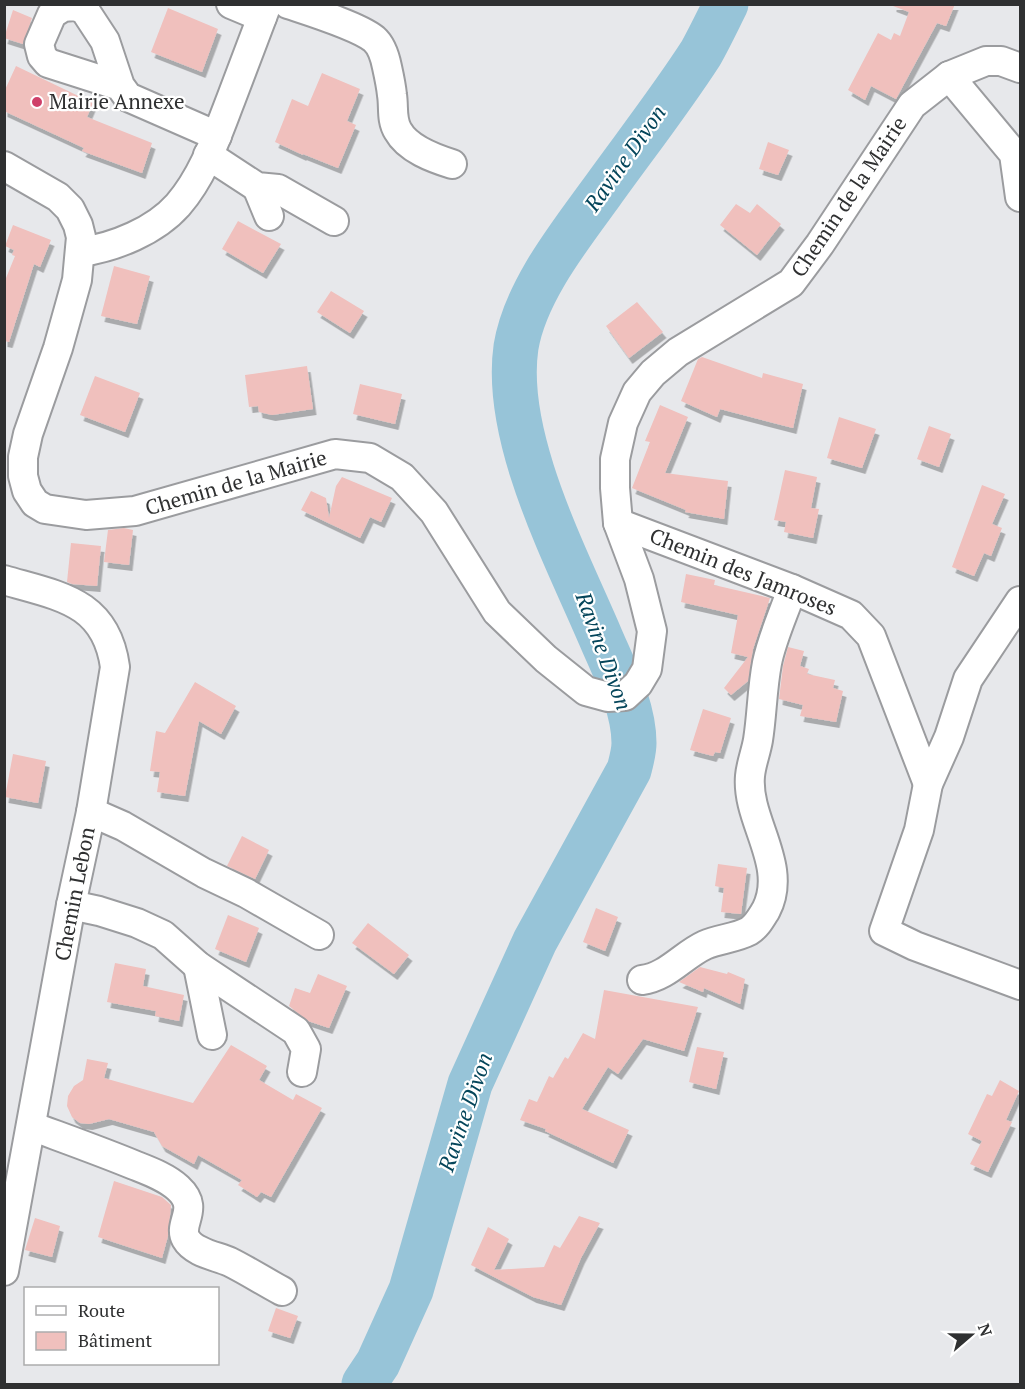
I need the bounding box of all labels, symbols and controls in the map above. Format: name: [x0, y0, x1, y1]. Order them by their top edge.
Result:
place label: Mairie Annexe: [49, 87, 184, 115]
marker: Mairie Annexe: [30, 95, 44, 109]
water label: Ravine Divon: [577, 99, 672, 218]
street label: Chemin de la Mairie: [784, 111, 912, 282]
street label: Chemin de la Mairie: [142, 443, 330, 521]
street label: Chemin des Jamroses: [646, 521, 841, 621]
water label: Ravine Divon: [569, 587, 639, 714]
street label: Chemin Lebon: [47, 824, 101, 963]
water label: Ravine Divon: [430, 1049, 498, 1176]
legend: [24, 1287, 219, 1365]
text: Route: [78, 1298, 125, 1322]
north arrow: [941, 1305, 1001, 1365]
text: N: [973, 1320, 998, 1339]
text: Bâtiment: [78, 1328, 153, 1352]

